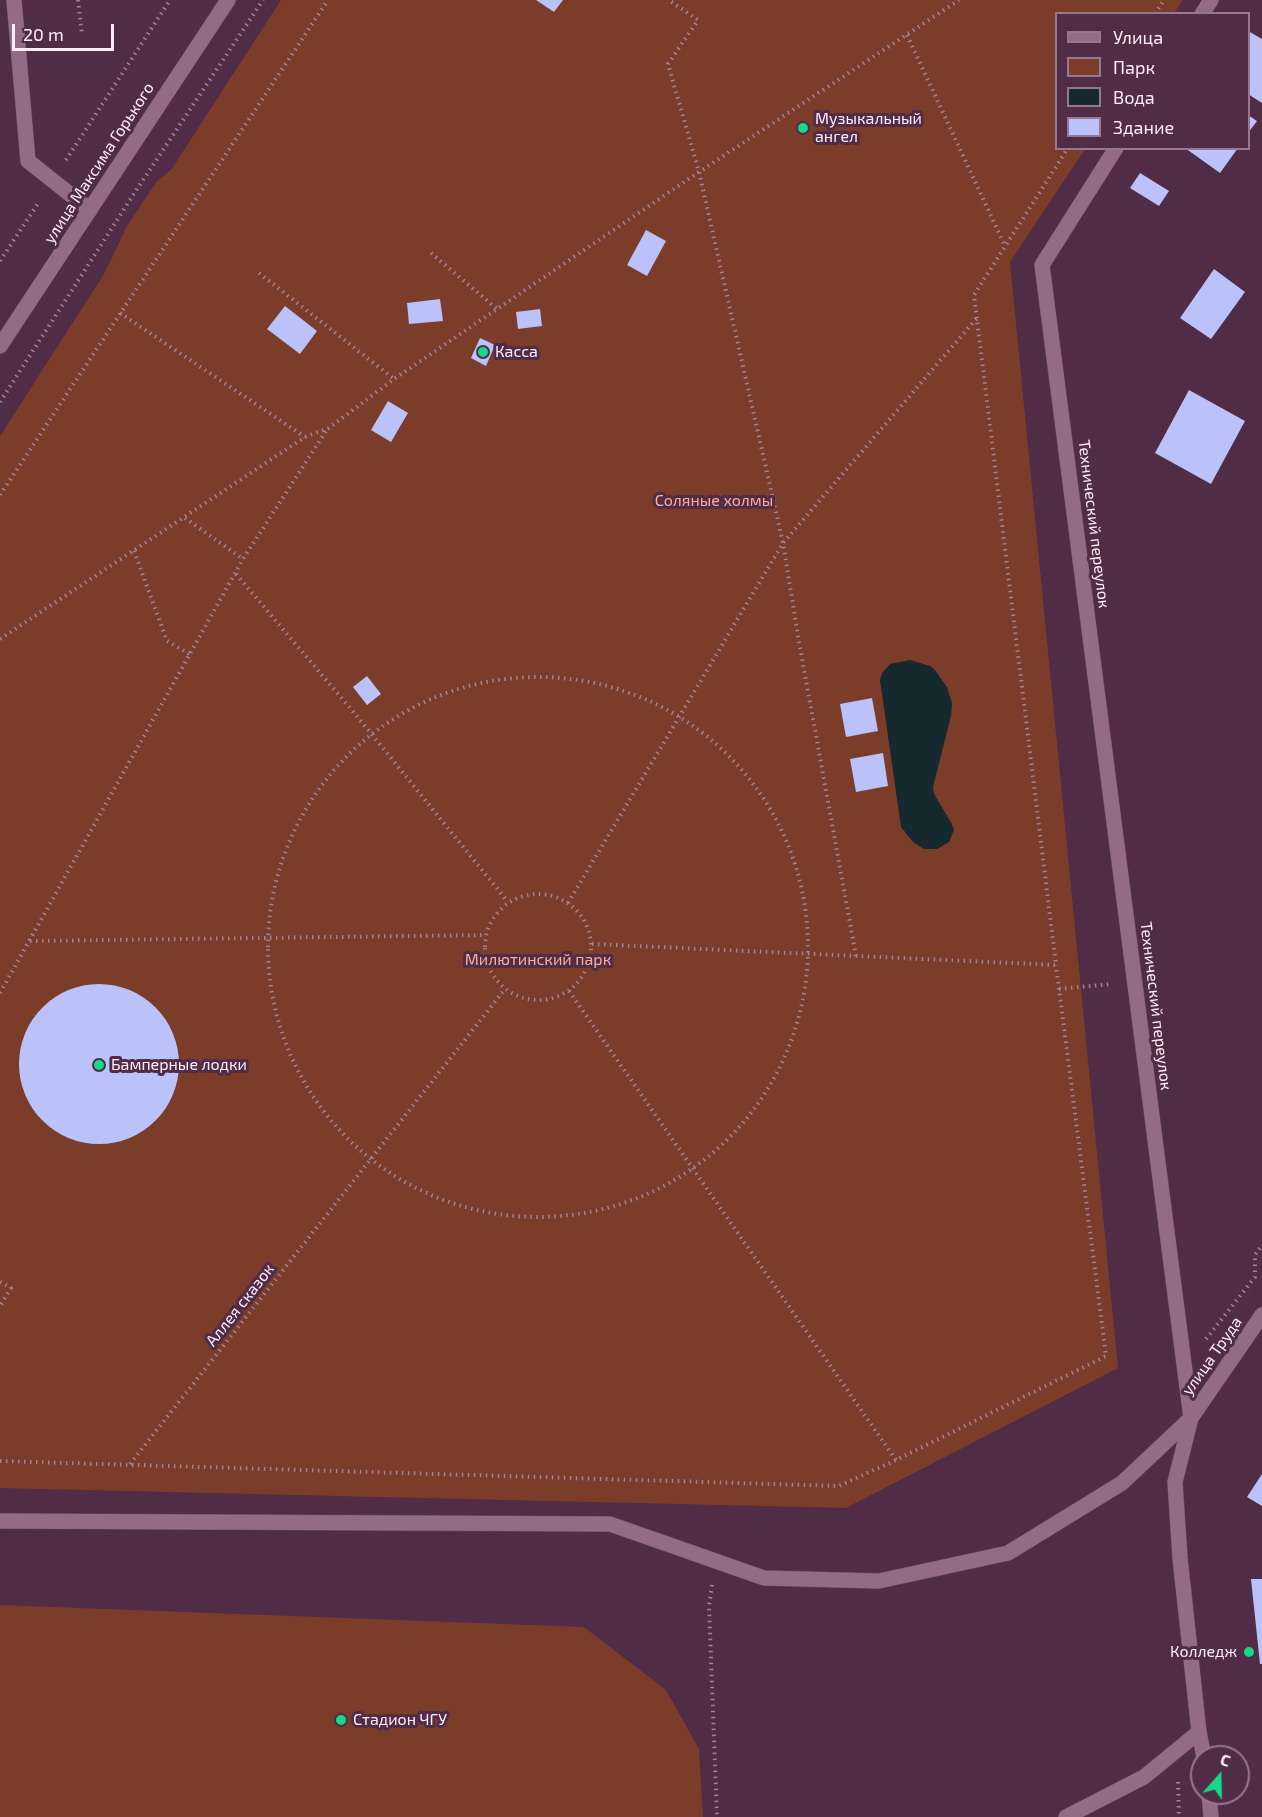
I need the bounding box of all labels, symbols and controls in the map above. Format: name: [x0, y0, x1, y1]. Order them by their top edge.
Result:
scale bar: [15, 12, 117, 50]
legend: [1055, 12, 1250, 150]
text: 20 m: [23, 23, 64, 45]
text: Улица: [1113, 26, 1163, 48]
text: Парк: [1113, 56, 1155, 78]
street label: улица Максима Горького: [40, 79, 158, 247]
text: Вода: [1113, 86, 1155, 108]
place label: Музыкальный ангел: [815, 109, 922, 147]
text: Здание: [1113, 116, 1174, 138]
marker: Музыкальный ангел: [796, 121, 810, 135]
place label: Касса: [495, 342, 538, 362]
marker: Касса: [476, 345, 490, 359]
street label: Технический переулок: [1074, 439, 1114, 609]
park label: Соляные холмы: [655, 491, 773, 511]
street label: Технический переулок: [1136, 921, 1176, 1091]
park label: Милютинский парк: [465, 950, 611, 970]
place label: Бамперные лодки: [111, 1055, 247, 1075]
marker: Бамперные лодки: [92, 1058, 106, 1072]
street label: Аллея сказок: [202, 1260, 278, 1350]
street label: улица Труда: [1178, 1313, 1246, 1399]
place label: Колледж: [1170, 1642, 1237, 1662]
marker: Колледж: [1242, 1645, 1256, 1659]
place label: Стадион ЧГУ: [353, 1710, 447, 1730]
marker: Стадион ЧГУ: [334, 1713, 348, 1727]
north arrow: [1190, 1745, 1250, 1805]
text: С: [1218, 1749, 1233, 1770]

